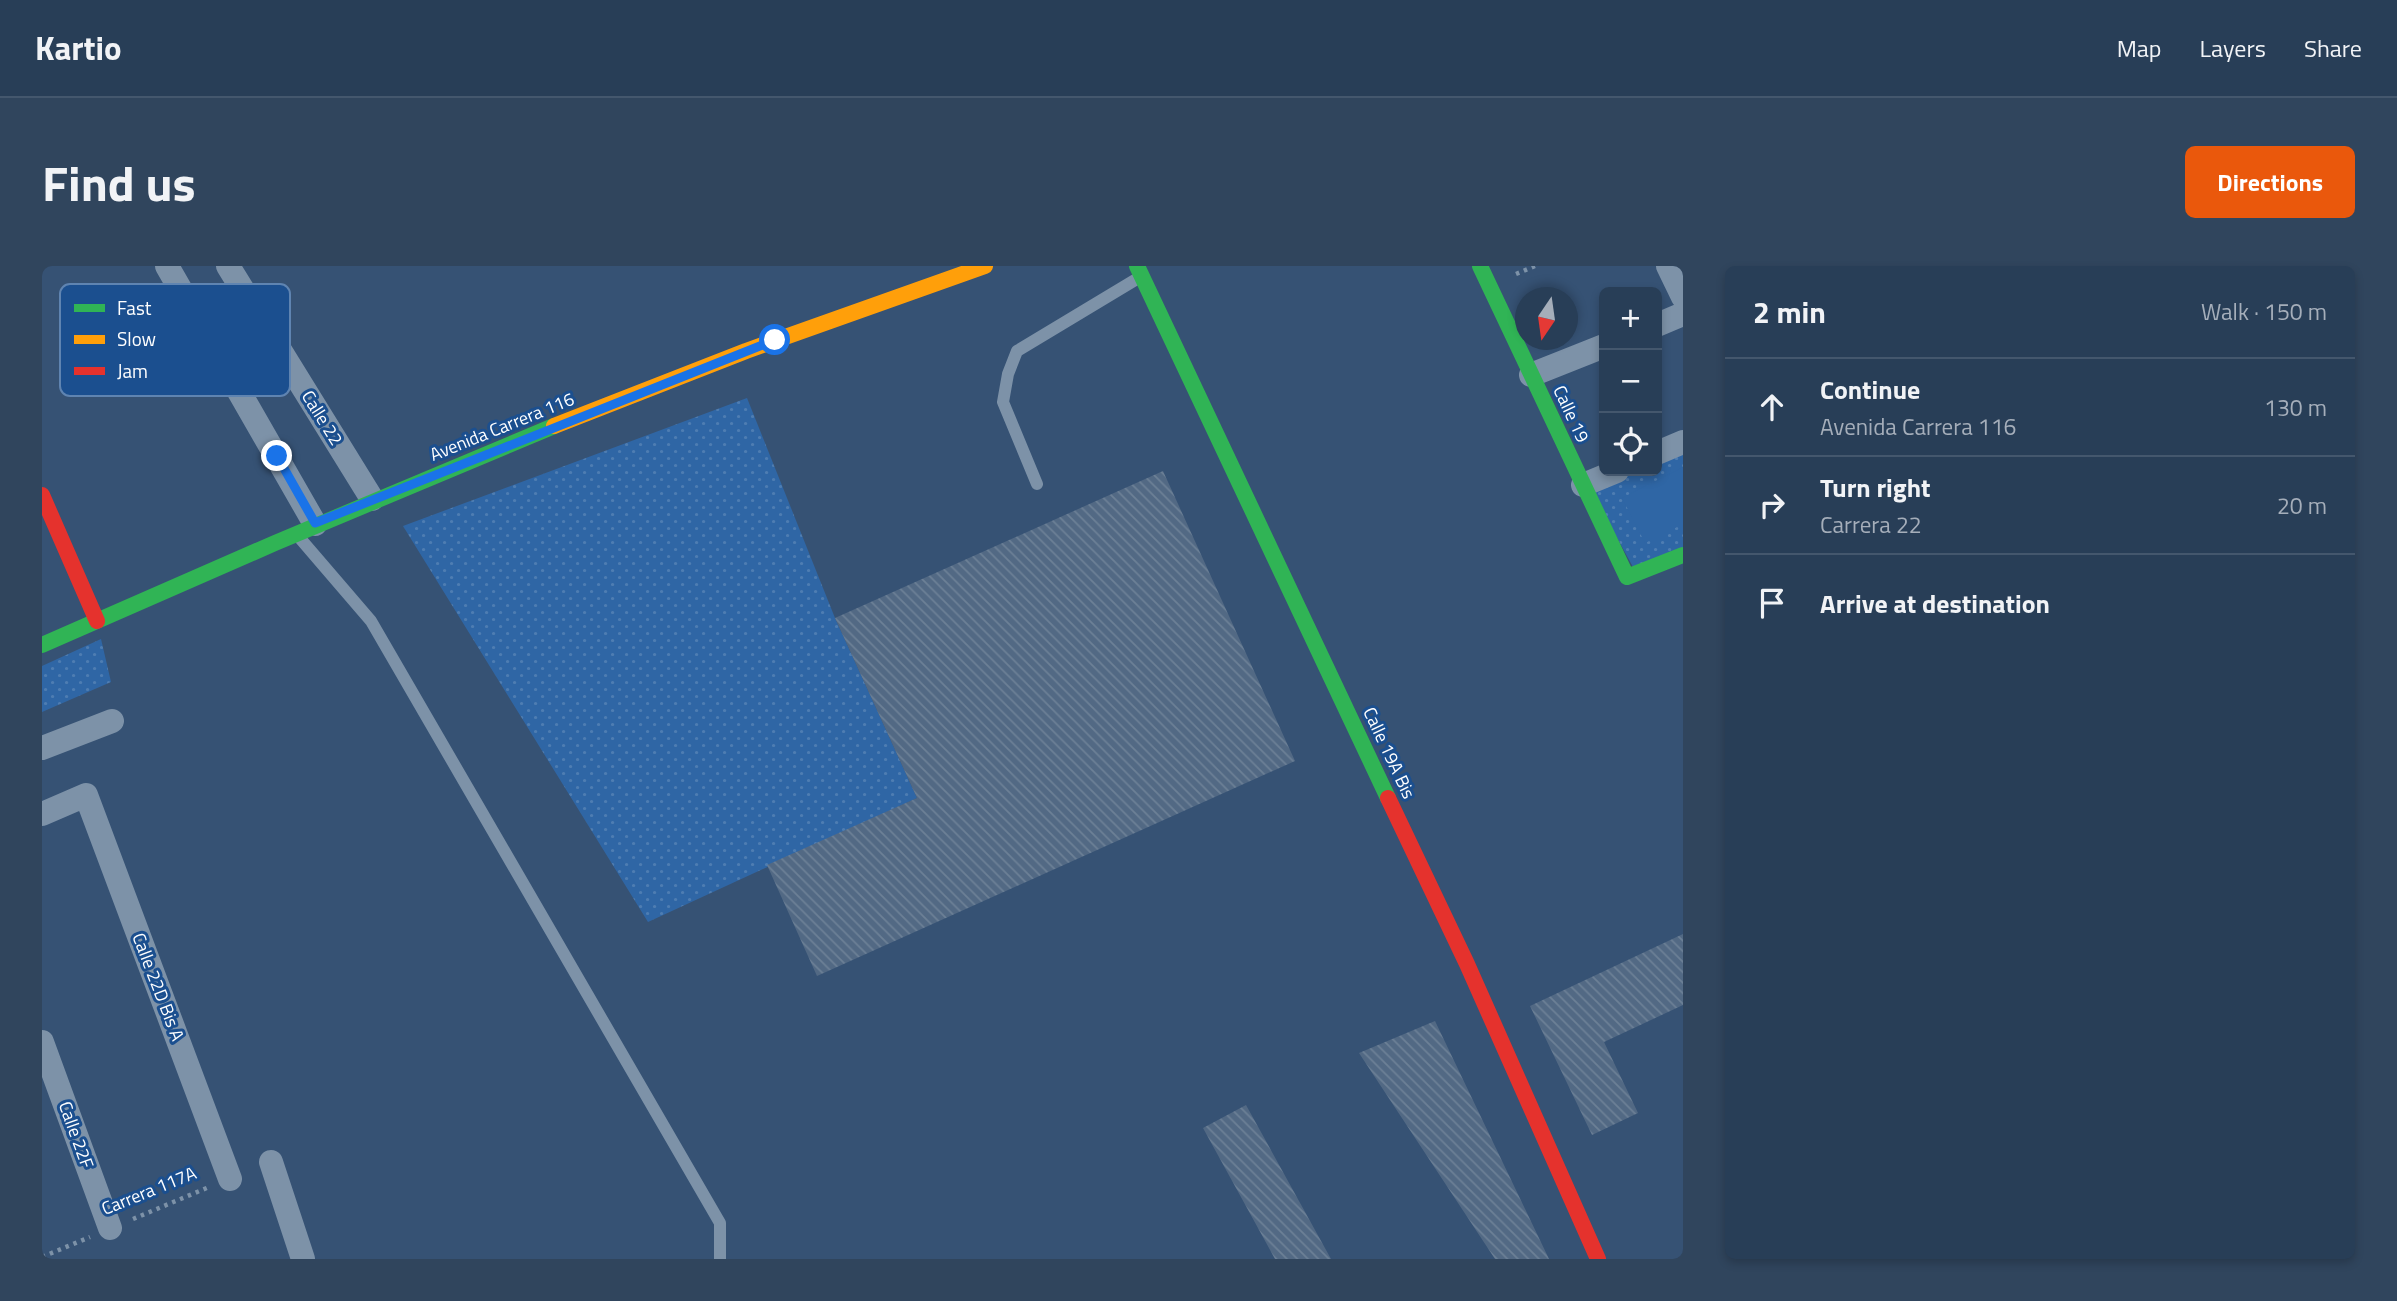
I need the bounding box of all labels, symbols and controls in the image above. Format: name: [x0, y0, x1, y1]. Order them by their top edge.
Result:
text: Kartio: [35, 23, 122, 73]
text: Map: [2117, 30, 2162, 66]
text: Layers: [2200, 30, 2266, 66]
text: Share: [2304, 30, 2362, 66]
text: Find us: [42, 145, 196, 220]
button: Directions: [2185, 146, 2355, 218]
legend: [60, 284, 290, 396]
north arrow: [1515, 287, 1578, 350]
map controls: [1599, 287, 1662, 476]
button: +: [1599, 287, 1662, 350]
text: 2 min: [1753, 289, 1826, 335]
text: Fast: [117, 293, 152, 322]
text: Walk · 150 m: [2201, 294, 2327, 329]
text: Slow: [117, 324, 156, 353]
route start: [759, 324, 790, 355]
button: −: [1599, 350, 1662, 413]
text: Jam: [117, 356, 148, 385]
text: Continue: [1820, 370, 1920, 409]
street label: Calle 19: [1546, 381, 1596, 447]
street label: Calle 22: [295, 385, 350, 450]
street label: Avenida Carrera 116: [425, 385, 578, 468]
icon: ahead: [1753, 388, 1791, 426]
text: 130 m: [2264, 390, 2327, 425]
text: Avenida Carrera 116: [1820, 409, 2016, 444]
button: locate: [1599, 413, 1662, 476]
route end: [261, 440, 292, 471]
text: Turn right: [1820, 468, 1931, 507]
icon: right: [1753, 486, 1791, 524]
text: 20 m: [2277, 488, 2327, 523]
text: Carrera 22: [1820, 507, 1922, 542]
icon: arrive: [1753, 584, 1791, 622]
text: Arrive at destination: [1820, 584, 2050, 623]
street label: Calle 19A Bis: [1356, 702, 1422, 803]
street label: Calle 22D Bis A: [125, 929, 192, 1045]
street label: Calle 22F: [52, 1097, 101, 1172]
street label: Carrera 117A: [97, 1159, 201, 1222]

